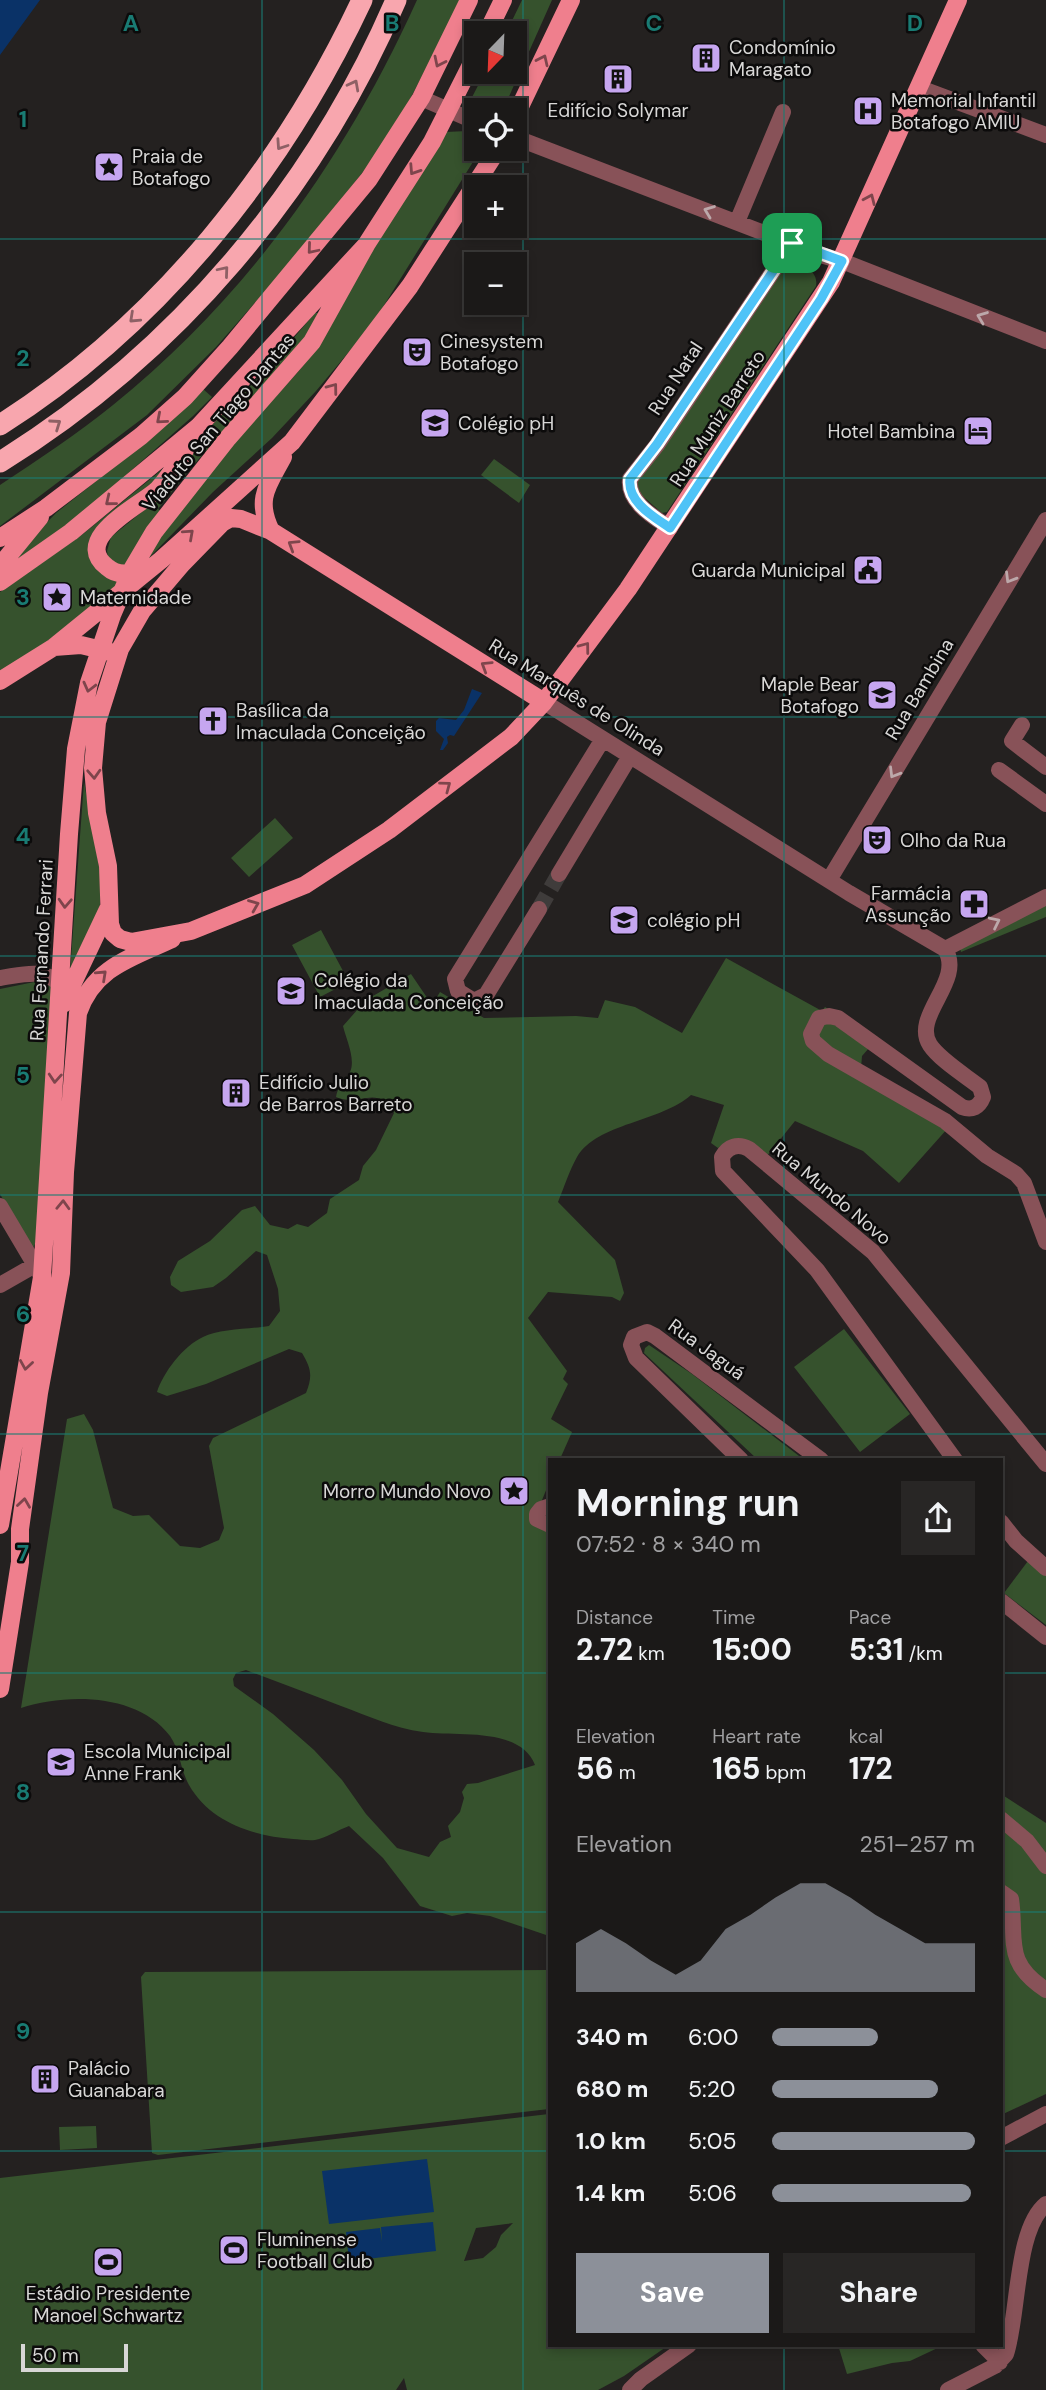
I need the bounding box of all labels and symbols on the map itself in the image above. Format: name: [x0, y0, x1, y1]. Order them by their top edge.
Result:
text: A: [123, 8, 139, 38]
text: B: [385, 8, 399, 38]
text: C: [646, 8, 662, 38]
text: D: [907, 8, 923, 38]
north arrow: [464, 21, 527, 84]
place label: Condomínio Maragato: [729, 35, 836, 82]
building icon: Condomínio Maragato: [689, 41, 723, 75]
one-way arrow: [433, 55, 447, 67]
one-way arrow: [534, 55, 548, 67]
building icon: Edifício Solymar: [601, 62, 635, 96]
one-way arrow: [346, 80, 359, 92]
place label: Memorial Infantil Botafogo AMIU: [891, 88, 1036, 135]
hospital icon: Memorial Infantil Botafogo AMIU: [851, 94, 885, 128]
place label: Edifício Solymar: [547, 98, 689, 123]
text: 1: [19, 104, 27, 134]
one-way arrow: [276, 137, 289, 150]
place label: Praia de Botafogo: [132, 144, 211, 191]
place icon: Praia de Botafogo: [92, 150, 126, 184]
one-way arrow: [409, 162, 422, 175]
one-way arrow: [862, 194, 876, 206]
one-way arrow: [703, 206, 715, 220]
pin: [762, 213, 822, 273]
one-way arrow: [308, 241, 320, 254]
one-way arrow: [216, 267, 228, 280]
one-way arrow: [129, 310, 142, 323]
one-way arrow: [977, 311, 989, 325]
street label: Viaduto San Tiago Dantas: [137, 328, 300, 517]
place label: Cinesystem Botafogo: [440, 329, 543, 376]
theatre icon: Cinesystem Botafogo: [400, 335, 434, 369]
street label: Rua Natal: [642, 337, 708, 420]
text: 2: [16, 343, 30, 373]
street label: Rua Muniz Barreto: [664, 345, 771, 491]
one-way arrow: [325, 383, 338, 395]
school or university icon: Colégio pH: [418, 406, 452, 440]
one-way arrow: [156, 411, 169, 423]
place label: Colégio pH: [458, 411, 554, 436]
hotel icon: Hotel Bambina: [961, 414, 995, 448]
one-way arrow: [48, 419, 61, 432]
place label: Hotel Bambina: [827, 419, 955, 444]
one-way arrow: [105, 492, 118, 505]
one-way arrow: [181, 530, 194, 543]
one-way arrow: [288, 540, 301, 553]
public building icon: Guarda Municipal: [851, 553, 885, 587]
place label: Guarda Municipal: [691, 558, 845, 583]
one-way arrow: [1006, 571, 1019, 584]
place icon: Maternidade: [40, 580, 74, 614]
text: 3: [16, 582, 30, 612]
place label: Maternidade: [80, 585, 191, 610]
street label: Rua Marquês de Olinda: [484, 633, 670, 762]
street label: Rua Bambina: [879, 634, 959, 745]
one-way arrow: [576, 643, 589, 655]
one-way arrow: [481, 661, 494, 674]
place label: Maple Bear Botafogo: [761, 672, 859, 719]
school or university icon: Maple Bear Botafogo: [865, 678, 899, 712]
one-way arrow: [83, 681, 97, 693]
place label: Basílica da Imaculada Conceição: [236, 698, 426, 745]
church icon: Basílica da Imaculada Conceição: [196, 704, 230, 738]
one-way arrow: [889, 766, 902, 779]
one-way arrow: [86, 769, 101, 780]
one-way arrow: [439, 781, 451, 794]
text: 4: [16, 821, 31, 851]
theatre icon: Olho da Rua: [860, 823, 894, 857]
place label: Olho da Rua: [900, 828, 1006, 853]
street label: Rua Fernando Ferrari: [24, 858, 59, 1042]
place label: Farmácia Assunção: [865, 881, 951, 928]
pharmacy icon: Farmácia Assunção: [957, 887, 991, 921]
one-way arrow: [58, 897, 73, 908]
one-way arrow: [248, 900, 260, 914]
school or university icon: colégio pH: [607, 903, 641, 937]
place label: colégio pH: [647, 908, 740, 933]
one-way arrow: [988, 916, 1000, 930]
place label: Colégio da Imaculada Conceição: [314, 968, 504, 1015]
one-way arrow: [94, 971, 107, 983]
school or university icon: Colégio da Imaculada Conceição: [274, 974, 308, 1008]
text: 5: [16, 1060, 30, 1090]
place label: Edifício Julio de Barros Barreto: [259, 1070, 413, 1117]
one-way arrow: [47, 1073, 62, 1084]
building icon: Edifício Julio de Barros Barreto: [219, 1076, 253, 1110]
street label: Rua Mundo Novo: [767, 1136, 897, 1251]
one-way arrow: [55, 1199, 70, 1210]
text: 6: [16, 1299, 30, 1329]
street label: Rua Jaguá: [663, 1313, 750, 1386]
one-way arrow: [19, 1359, 34, 1371]
place icon: Morro Mundo Novo: [497, 1474, 531, 1508]
place label: Morro Mundo Novo: [323, 1479, 491, 1504]
one-way arrow: [16, 1497, 31, 1508]
text: 7: [17, 1538, 29, 1568]
place label: Escola Municipal Anne Frank: [84, 1739, 230, 1786]
school or university icon: Escola Municipal Anne Frank: [44, 1745, 78, 1779]
text: 8: [16, 1777, 30, 1807]
text: 9: [16, 2016, 30, 2046]
place label: Palácio Guanabara: [68, 2056, 164, 2103]
building icon: Palácio Guanabara: [28, 2062, 62, 2096]
place label: Fluminense Football Club: [257, 2227, 373, 2274]
sports icon: Fluminense Football Club: [217, 2233, 251, 2267]
sports icon: Estádio Presidente Manoel Schwartz: [91, 2245, 125, 2279]
place label: Estádio Presidente Manoel Schwartz: [26, 2281, 190, 2328]
scale bar: [21, 2341, 128, 2373]

